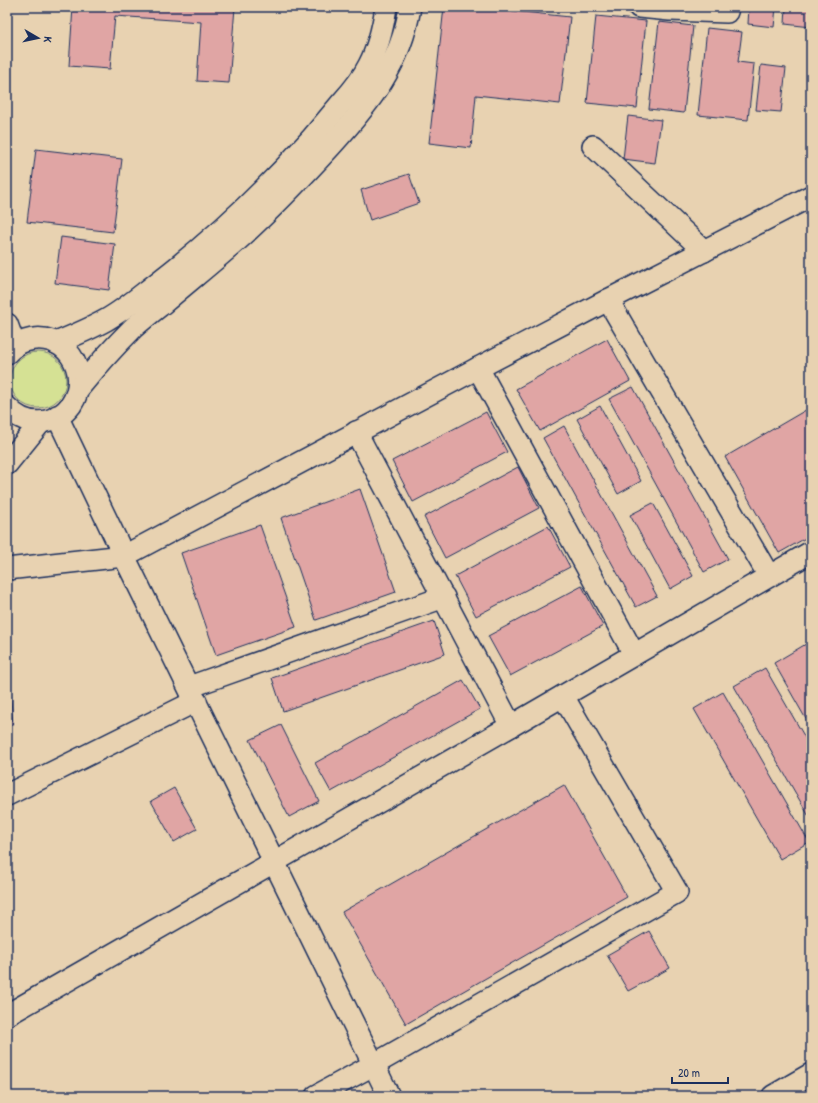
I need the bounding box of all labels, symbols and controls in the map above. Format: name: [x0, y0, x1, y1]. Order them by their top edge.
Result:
north arrow: [18, 18, 58, 58]
text: K: [40, 36, 55, 44]
scale bar: [672, 1059, 728, 1085]
text: 20 m: [678, 1064, 700, 1081]

